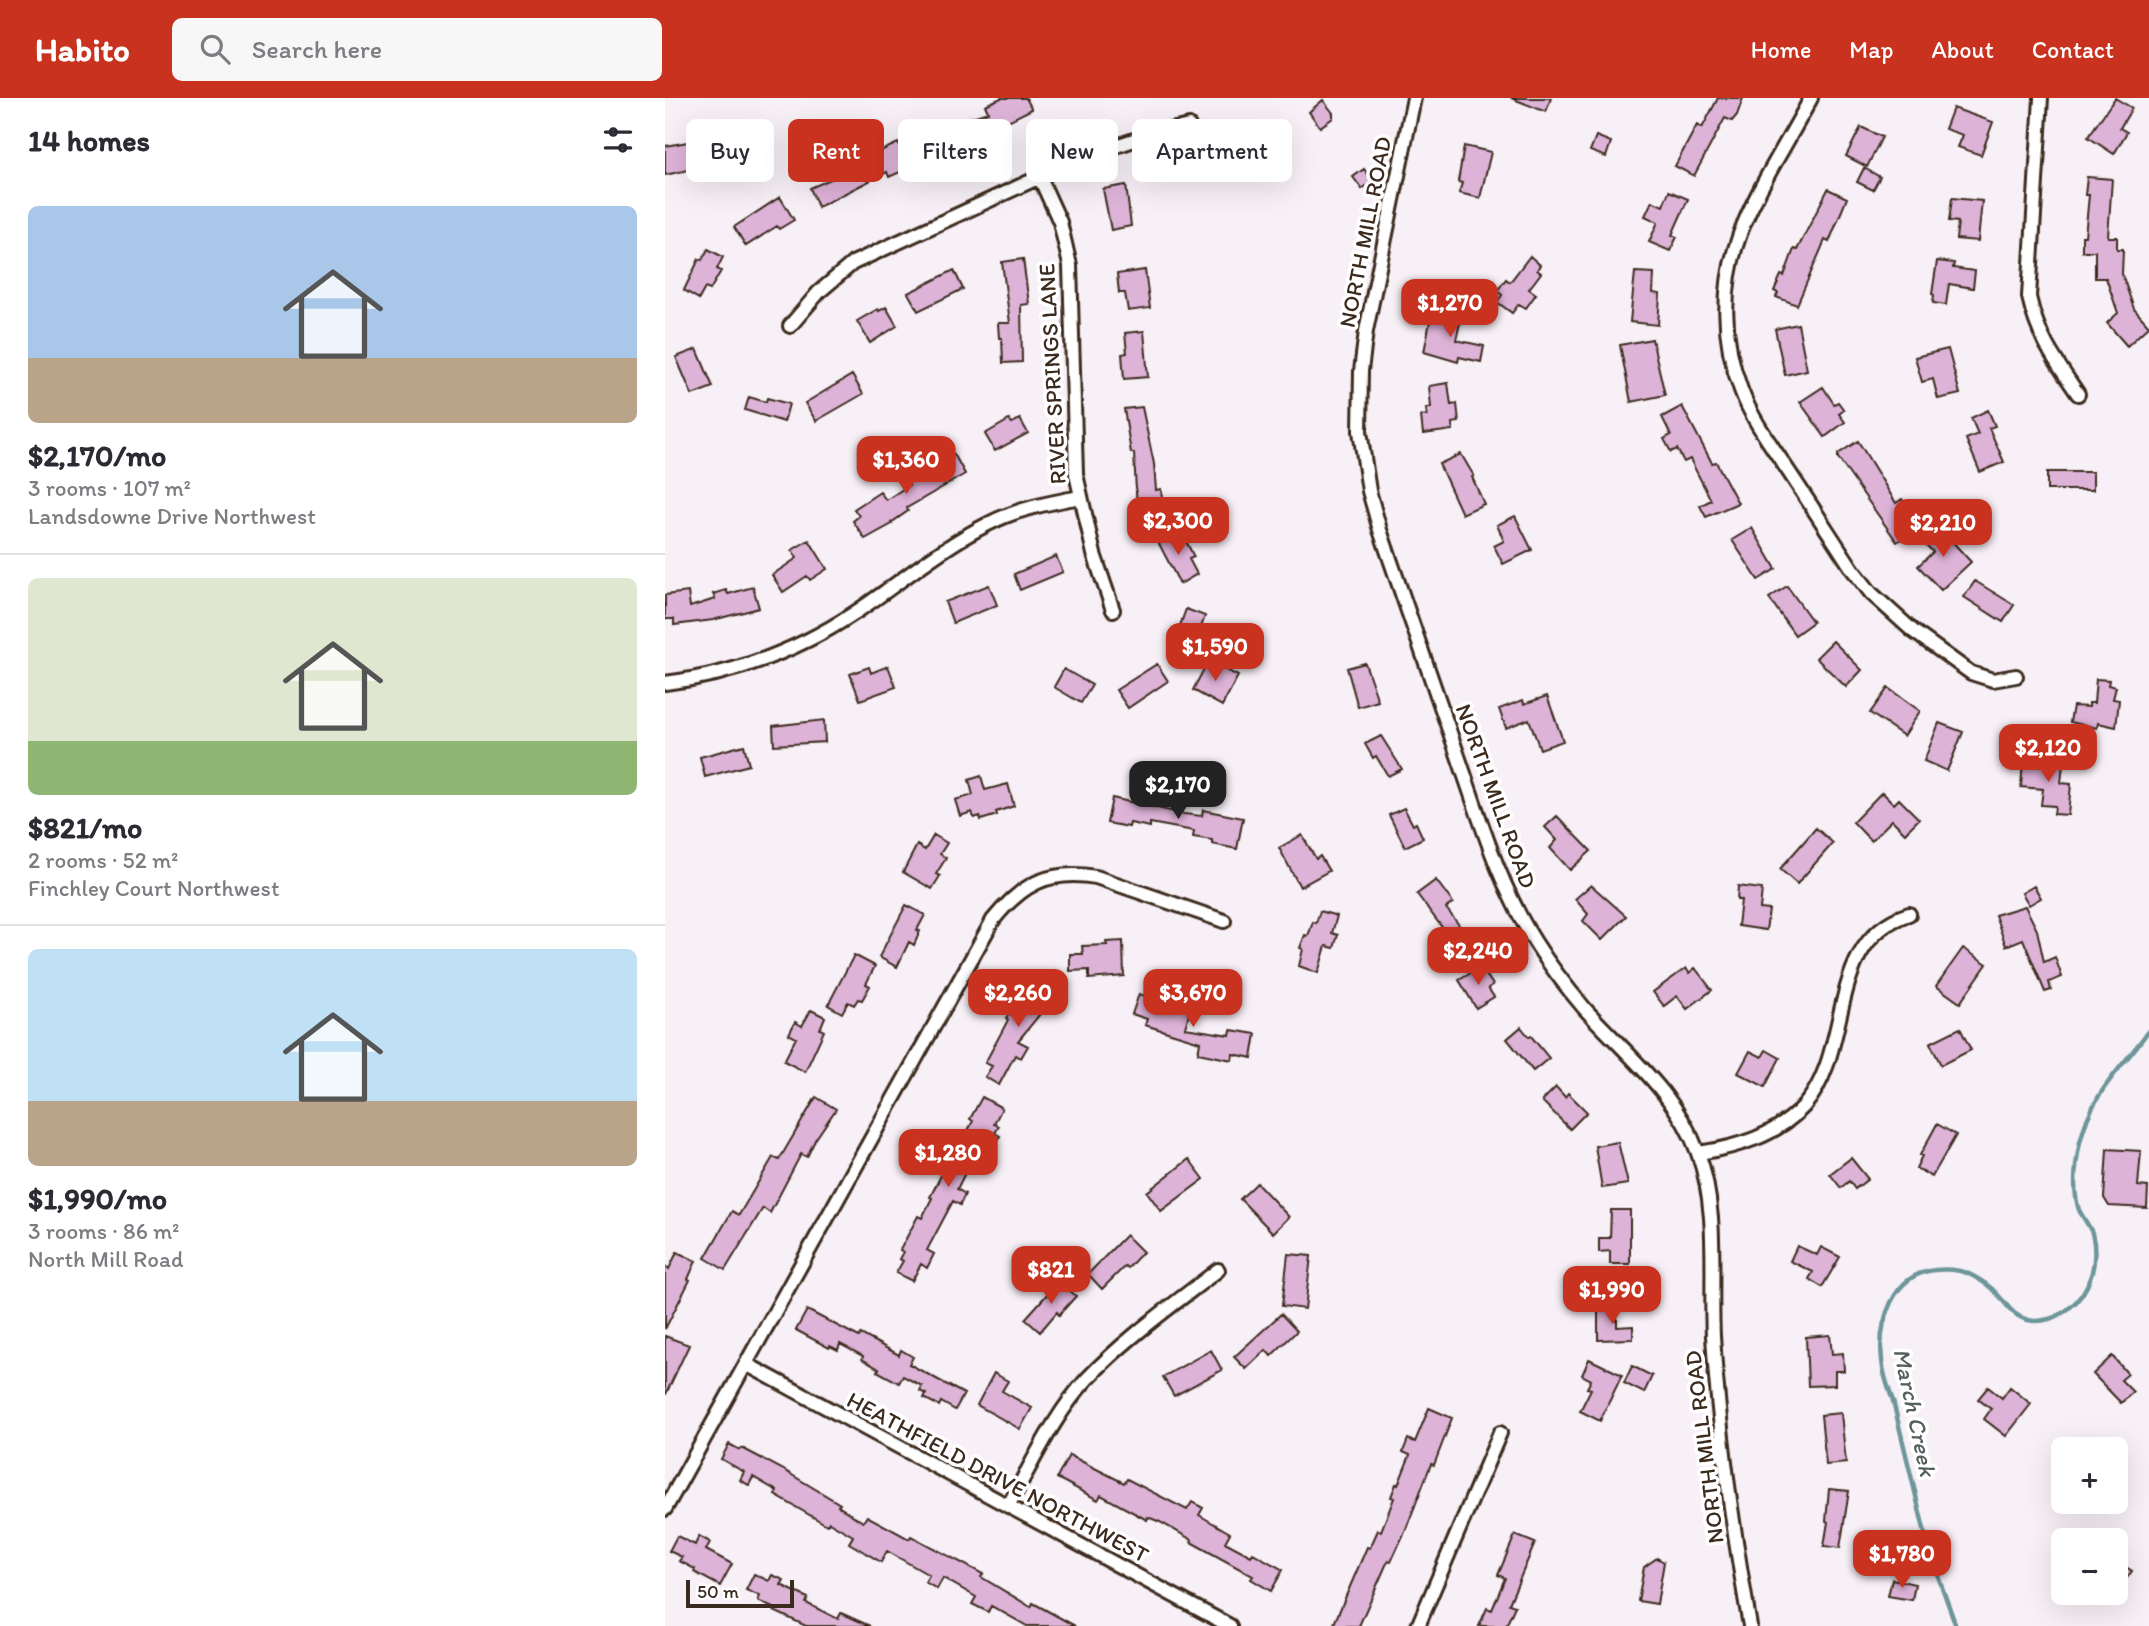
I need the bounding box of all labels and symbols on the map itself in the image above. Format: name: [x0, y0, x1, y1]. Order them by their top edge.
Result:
street label: NORTH MILL ROAD: [1333, 134, 1397, 330]
street label: RIVER SPRINGS LANE: [1032, 263, 1072, 485]
pin: $1,270: [1393, 280, 1507, 339]
pin: $1,360: [849, 436, 963, 496]
pin: $2,300: [1121, 498, 1235, 557]
pin: $2,210: [1886, 500, 2000, 559]
pin: $1,590: [1158, 624, 1272, 683]
street label: NORTH MILL ROAD: [1450, 700, 1542, 892]
pin: $2,120: [1991, 724, 2105, 784]
pin: $2,170: [1121, 762, 1235, 821]
pin: $2,240: [1421, 928, 1535, 987]
pin: $2,260: [961, 970, 1075, 1029]
pin: $3,670: [1136, 970, 1250, 1029]
pin: $1,280: [891, 1130, 1005, 1189]
pin: $821: [1010, 1246, 1092, 1306]
pin: $1,990: [1555, 1266, 1669, 1326]
water label: March Creek: [1887, 1345, 1943, 1480]
street label: NORTH MILL ROAD: [1678, 1349, 1730, 1545]
street label: HEATHFIELD DRIVE NORTHWEST: [842, 1385, 1154, 1569]
pin: $1,780: [1845, 1530, 1959, 1590]
scale bar: [686, 1577, 795, 1609]

